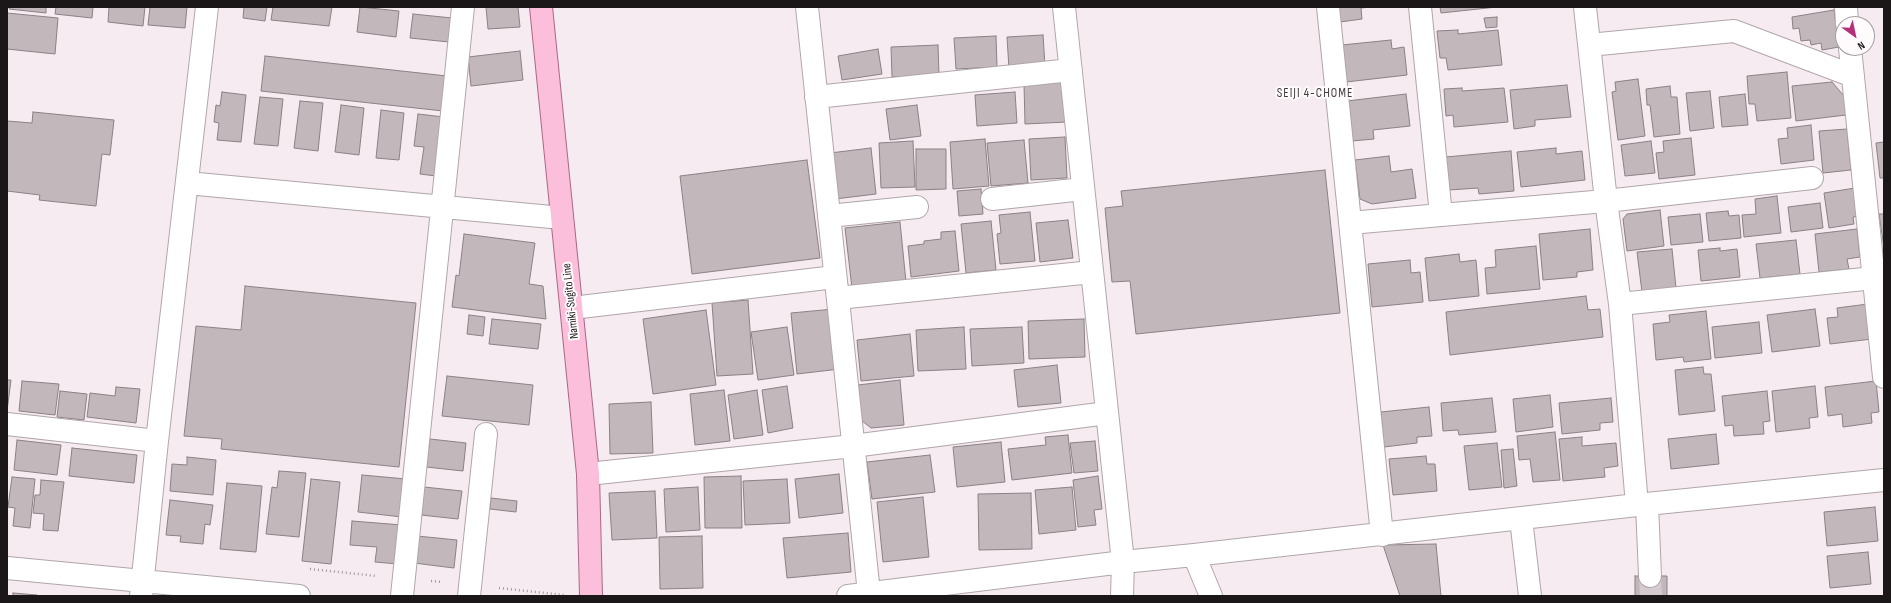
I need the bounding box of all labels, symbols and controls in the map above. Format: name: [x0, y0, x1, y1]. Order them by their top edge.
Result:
north arrow: [1835, 16, 1875, 56]
text: N: [1855, 39, 1867, 53]
district label: SEIJI 4-CHOME: [1277, 86, 1353, 102]
street label: Namiki-Sugito Line: [560, 262, 582, 340]

